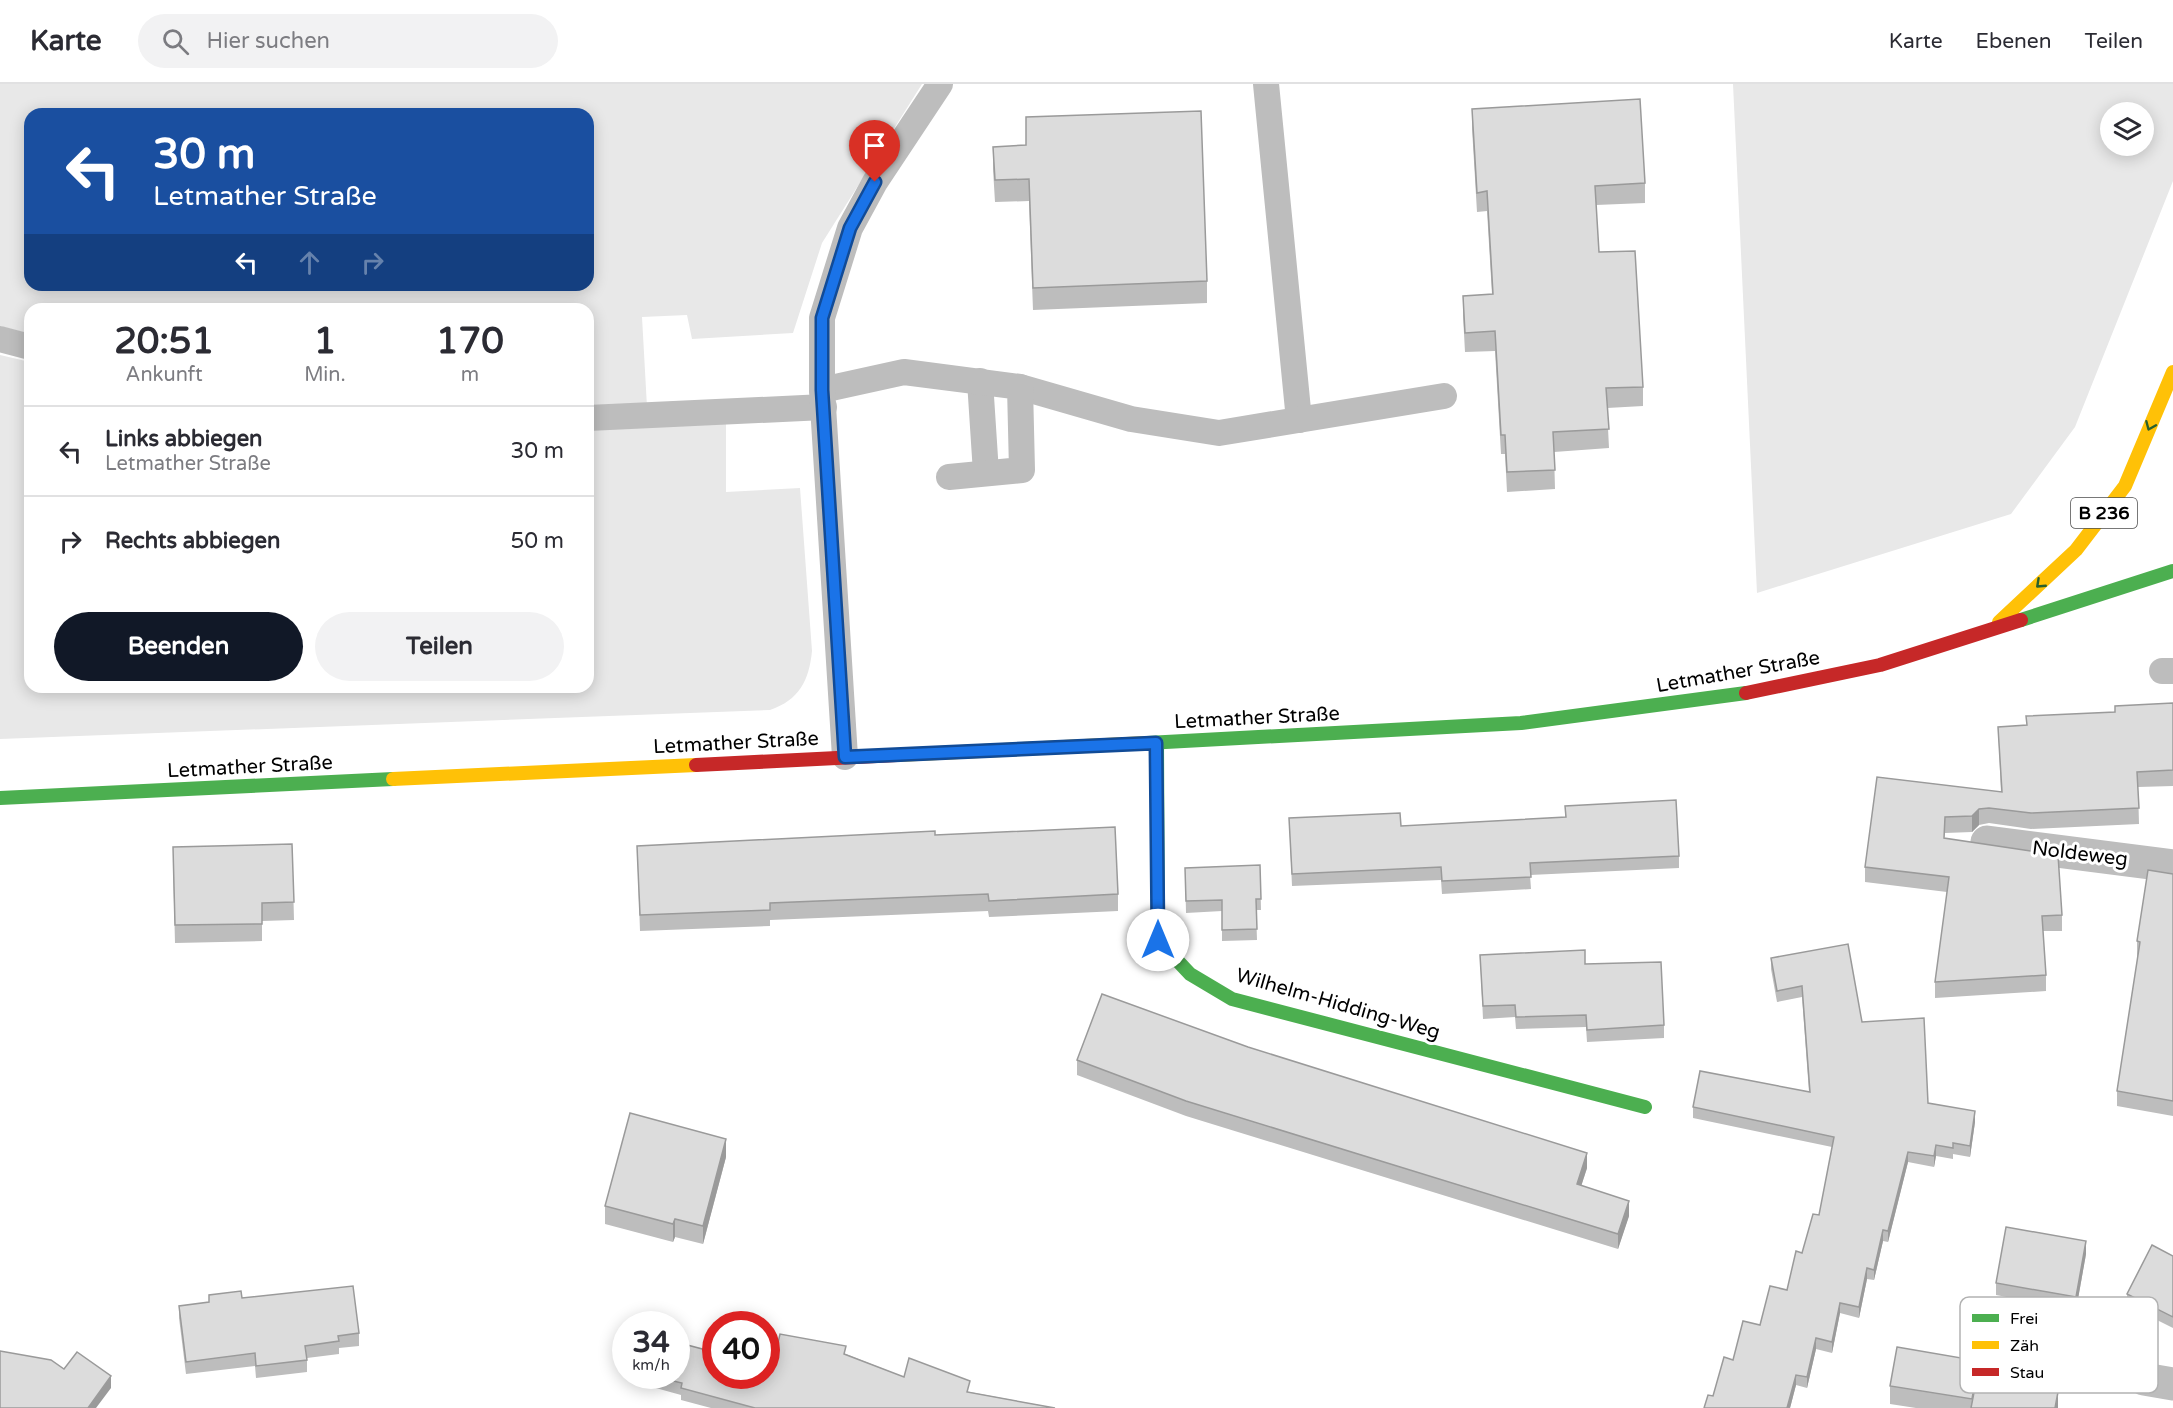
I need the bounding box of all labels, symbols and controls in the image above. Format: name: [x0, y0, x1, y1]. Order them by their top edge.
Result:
search box: [138, 14, 558, 68]
text: Karte: [30, 24, 102, 58]
icon: search: [159, 25, 192, 58]
text: Hier suchen: [207, 28, 330, 54]
text: Karte: [1889, 29, 1943, 54]
text: Ebenen: [1976, 29, 2052, 54]
text: Teilen: [2085, 29, 2143, 54]
map controls: [2100, 102, 2154, 156]
button: layers: [2100, 102, 2154, 156]
pin: [849, 120, 900, 182]
text: 30 m: [153, 129, 255, 180]
icon: arrive: [858, 129, 891, 162]
icon: left: [54, 132, 132, 210]
text: Letmather Straße: [153, 180, 377, 213]
icon: left: [230, 246, 263, 279]
icon: ahead: [293, 246, 326, 279]
icon: right: [356, 246, 389, 279]
text: 20:51: [114, 320, 214, 363]
text: 1: [314, 320, 336, 363]
text: 170: [436, 320, 504, 363]
text: Ankunft: [126, 363, 203, 387]
text: Min.: [304, 363, 346, 387]
text: m: [461, 363, 479, 387]
one-way arrow: [2145, 419, 2157, 430]
text: Links abbiegen: [105, 426, 263, 452]
icon: left: [54, 435, 87, 468]
text: 30 m: [510, 438, 564, 464]
text: Letmather Straße: [105, 452, 271, 476]
road number: B 236: [2071, 498, 2137, 528]
icon: right: [54, 525, 87, 558]
text: Rechts abbiegen: [105, 528, 280, 554]
text: 50 m: [510, 528, 564, 554]
one-way arrow: [2037, 576, 2048, 587]
button: Beenden: [54, 612, 303, 681]
button: Teilen: [315, 612, 564, 681]
street label: Letmather Straße: [1654, 646, 1822, 698]
street label: Letmather Straße: [1174, 702, 1340, 734]
street label: Letmather Straße: [653, 727, 819, 759]
street label: Letmather Straße: [167, 751, 333, 783]
street label: Noldeweg: [2031, 836, 2129, 872]
position arrow: [1126, 908, 1190, 972]
street label: Wilhelm-Hidding-Weg: [1233, 963, 1443, 1045]
legend: [1960, 1297, 2158, 1393]
text: Frei: [2010, 1309, 2038, 1329]
speed limit sign: 40: [702, 1311, 780, 1389]
text: 34: [632, 1324, 670, 1361]
text: Zäh: [2010, 1336, 2039, 1356]
text: km/h: [632, 1356, 670, 1374]
text: Stau: [2010, 1363, 2044, 1383]

